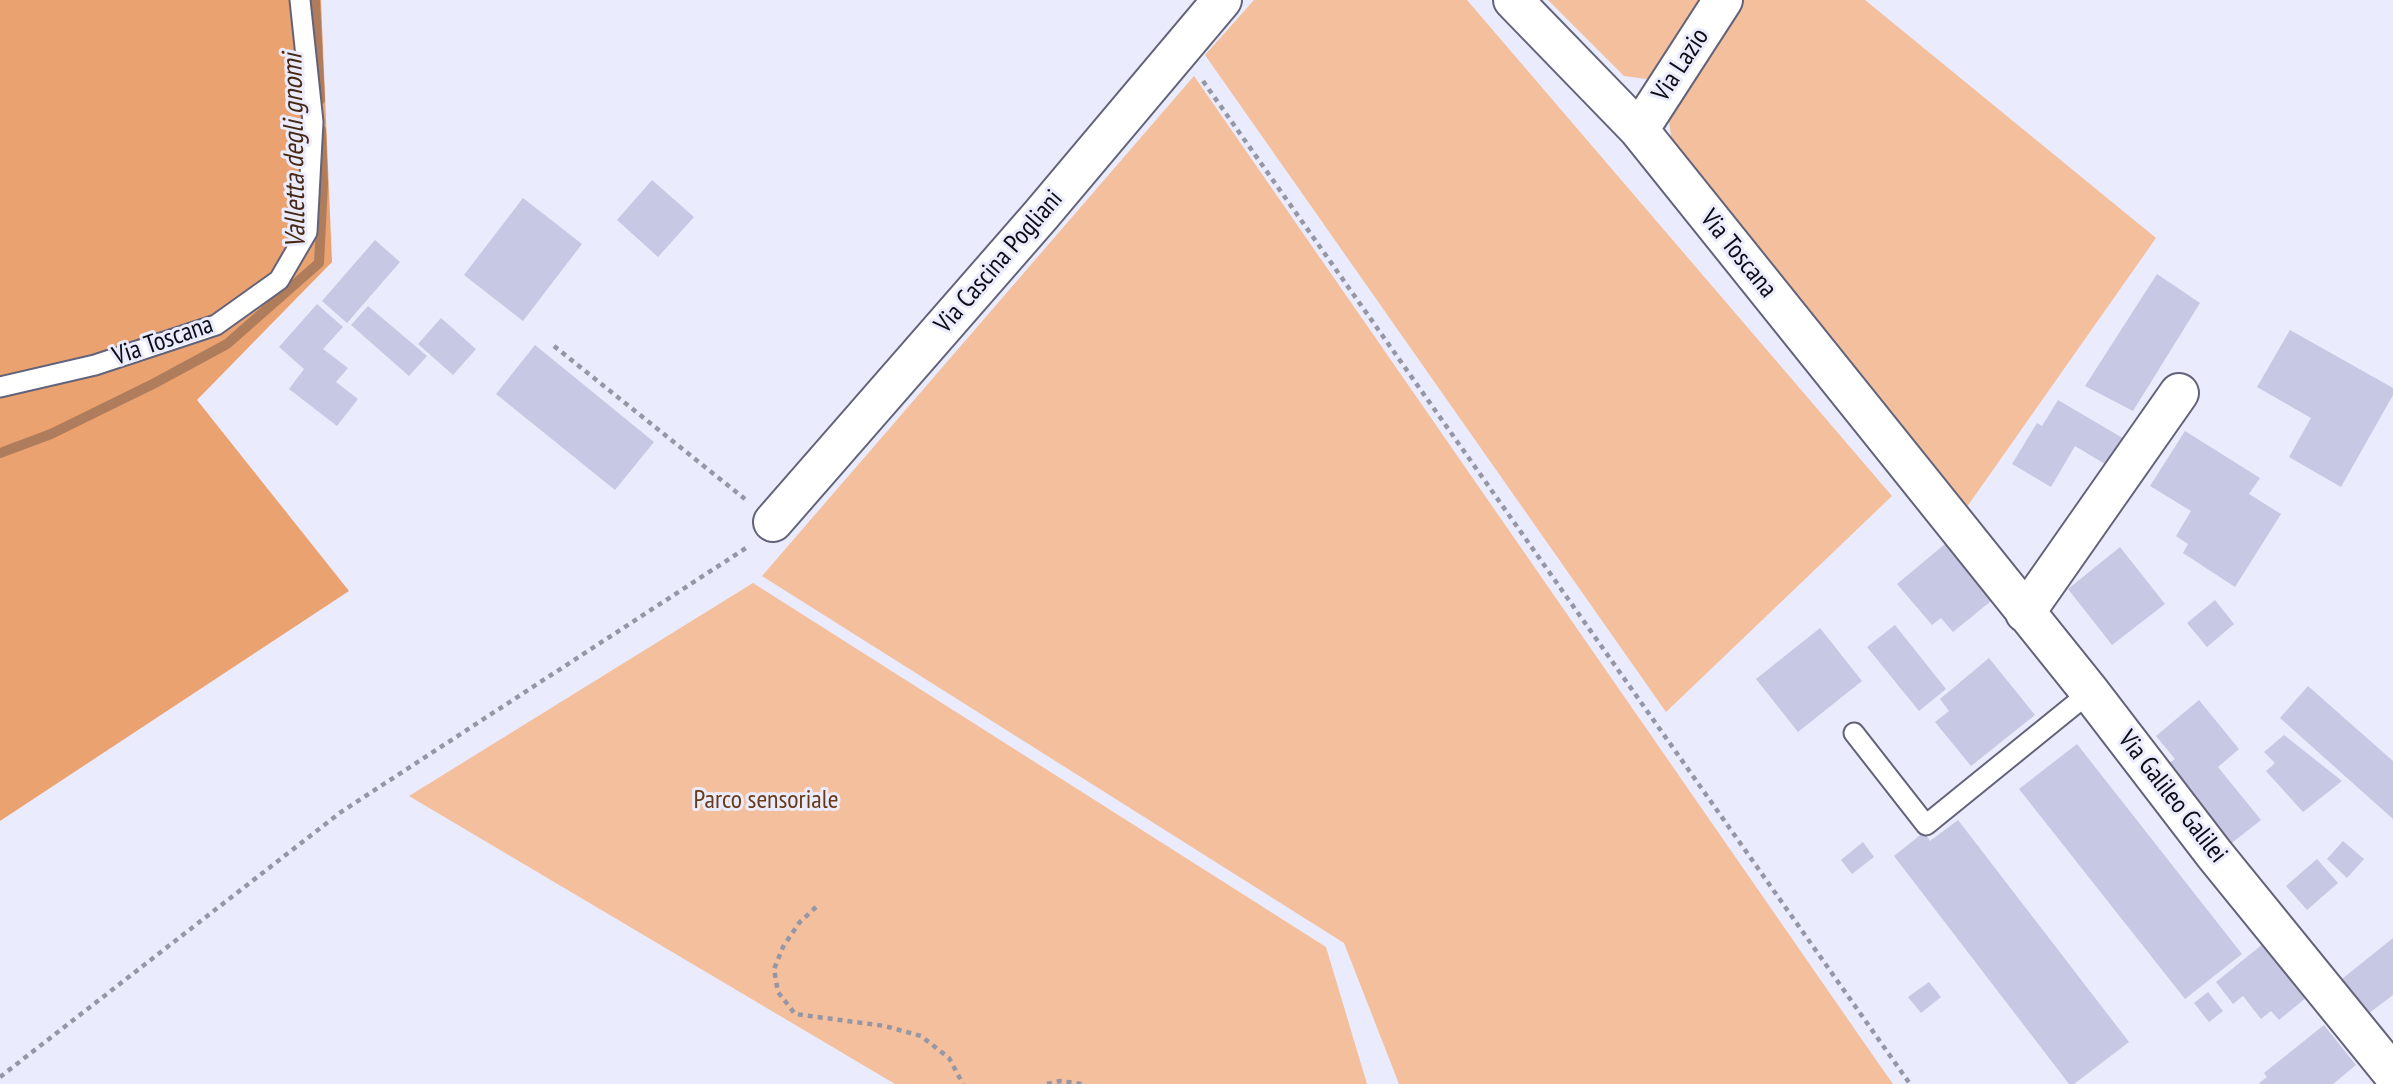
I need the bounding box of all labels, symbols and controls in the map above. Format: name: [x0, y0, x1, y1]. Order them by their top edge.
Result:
street label: Via Lazio: [1646, 23, 1716, 107]
water label: Valletta degli gnomi: [277, 53, 313, 249]
street label: Via Cascina Pogliani: [928, 184, 1070, 340]
street label: Via Toscana: [1693, 204, 1783, 304]
street label: Via Toscana: [109, 309, 217, 373]
street label: Via Galileo Galilei: [2111, 725, 2233, 869]
park label: Parco sensoriale: [693, 785, 839, 817]

